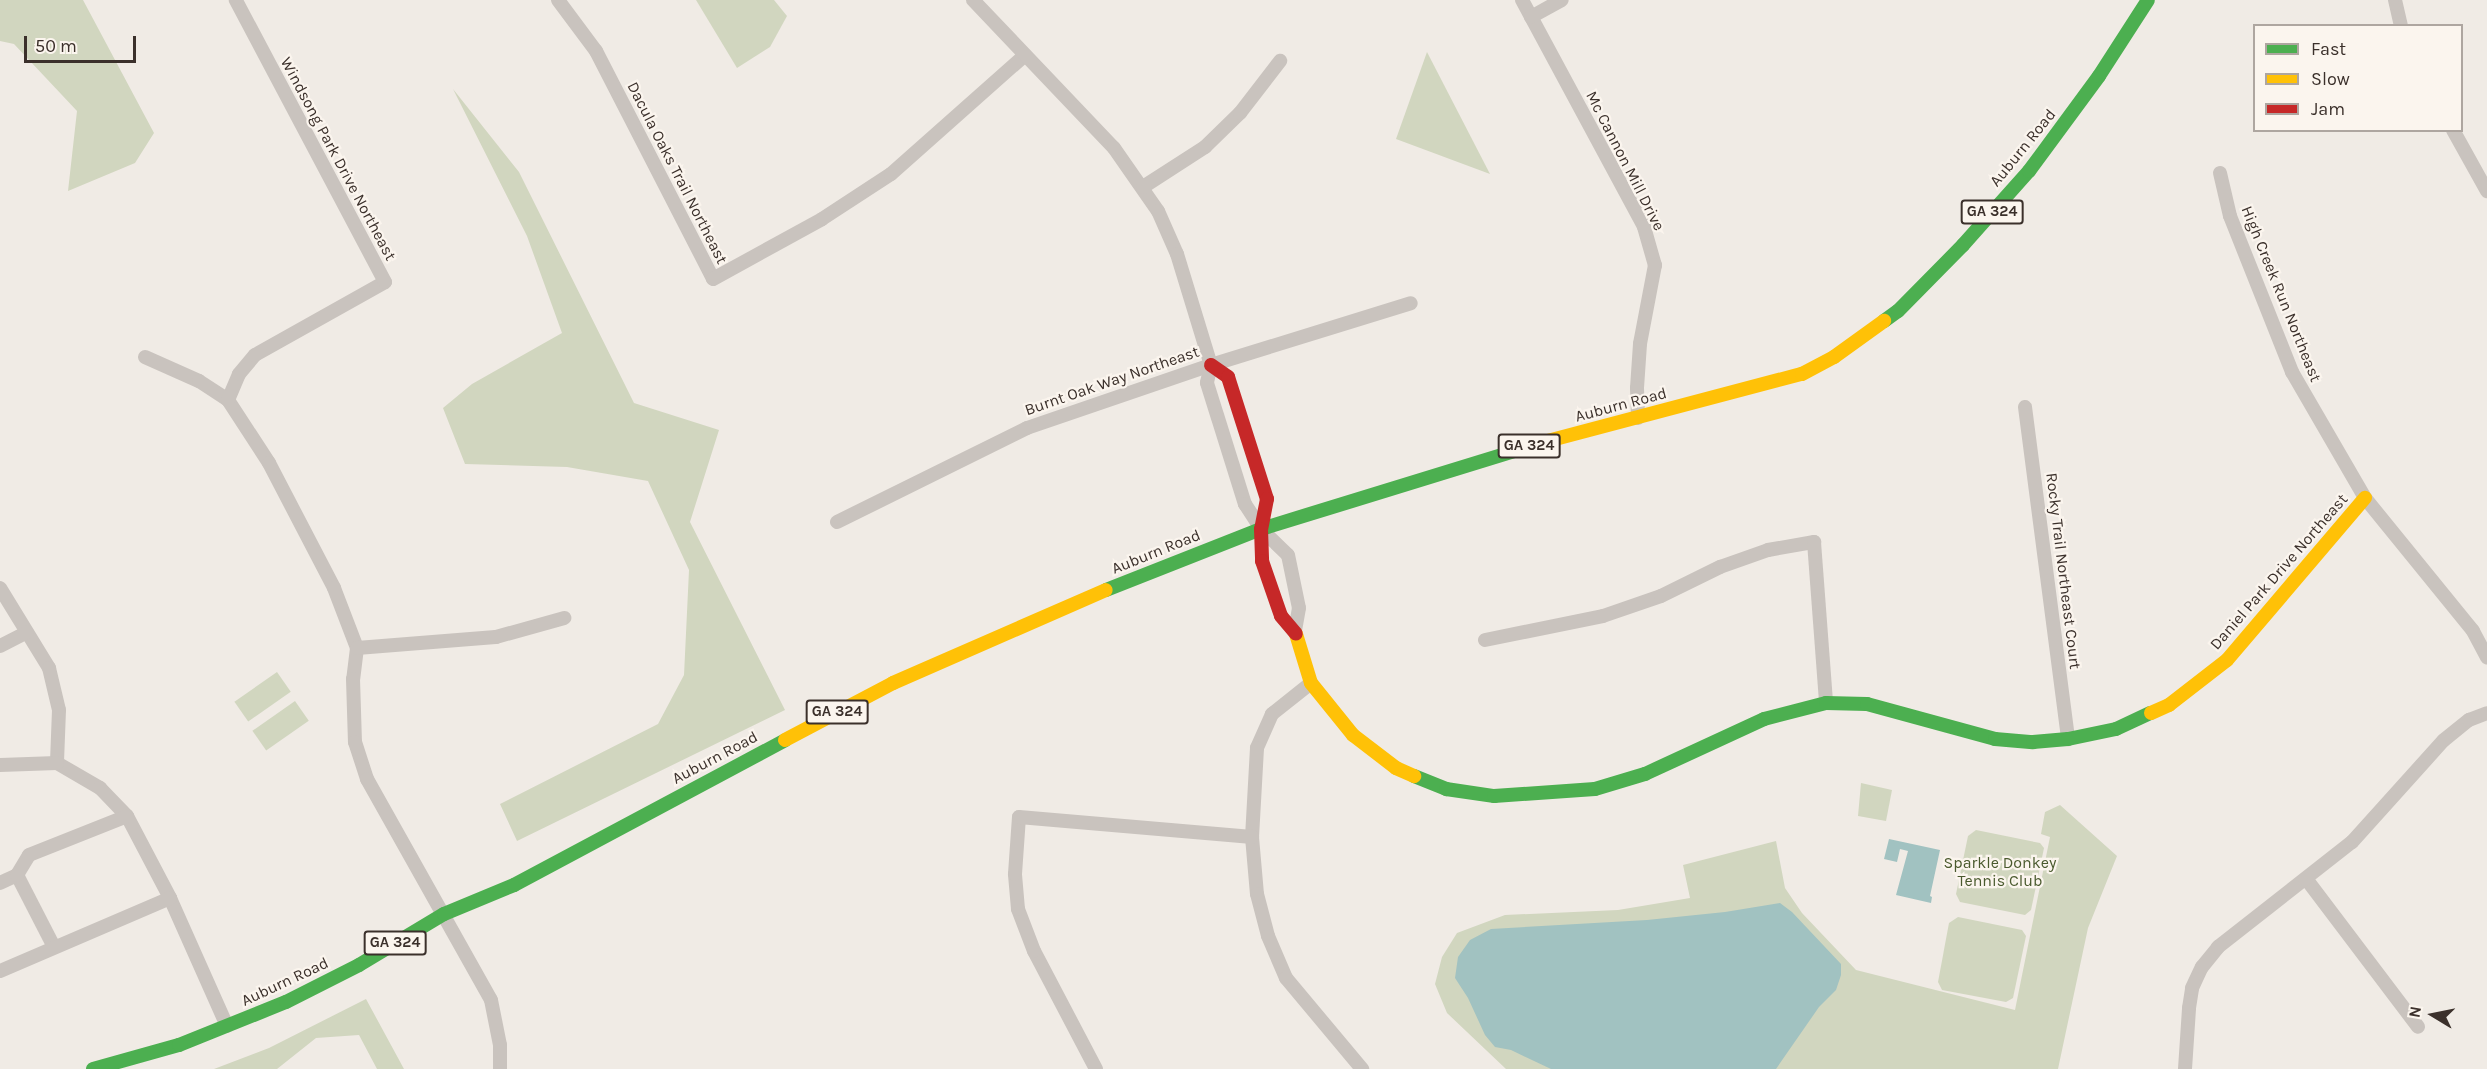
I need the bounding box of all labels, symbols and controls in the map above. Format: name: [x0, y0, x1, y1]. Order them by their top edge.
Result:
scale bar: [27, 24, 140, 62]
legend: [2253, 24, 2463, 132]
text: 50 m: [35, 35, 77, 57]
text: Fast: [2311, 38, 2346, 60]
street label: Windsong Park Drive Northeast: [276, 54, 400, 264]
text: Slow: [2311, 68, 2350, 90]
street label: Dacula Oaks Trail Northeast: [623, 79, 731, 267]
street label: Mc Cannon Mill Drive: [1581, 88, 1669, 234]
text: Jam: [2311, 98, 2345, 120]
street label: Auburn Road: [1986, 105, 2060, 191]
road number: GA 324: [1960, 200, 2024, 224]
street label: High Creek Run Northeast: [2237, 203, 2325, 385]
street label: Burnt Oak Way Northeast: [1022, 342, 1202, 420]
street label: Auburn Road: [1573, 384, 1669, 426]
road number: GA 324: [1498, 434, 1561, 458]
street label: Rocky Trail Northeast Court: [2041, 472, 2085, 670]
street label: Daniel Park Drive Northeast: [2206, 490, 2352, 654]
street label: Auburn Road: [1109, 525, 1203, 579]
road number: GA 324: [806, 700, 868, 724]
street label: Auburn Road: [669, 727, 761, 789]
park label: Sparkle Donkey Tennis Club: [1944, 853, 2056, 891]
road number: GA 324: [364, 931, 426, 955]
street label: Auburn Road: [238, 953, 332, 1011]
north arrow: [2403, 985, 2463, 1045]
text: N: [2404, 1004, 2425, 1019]

